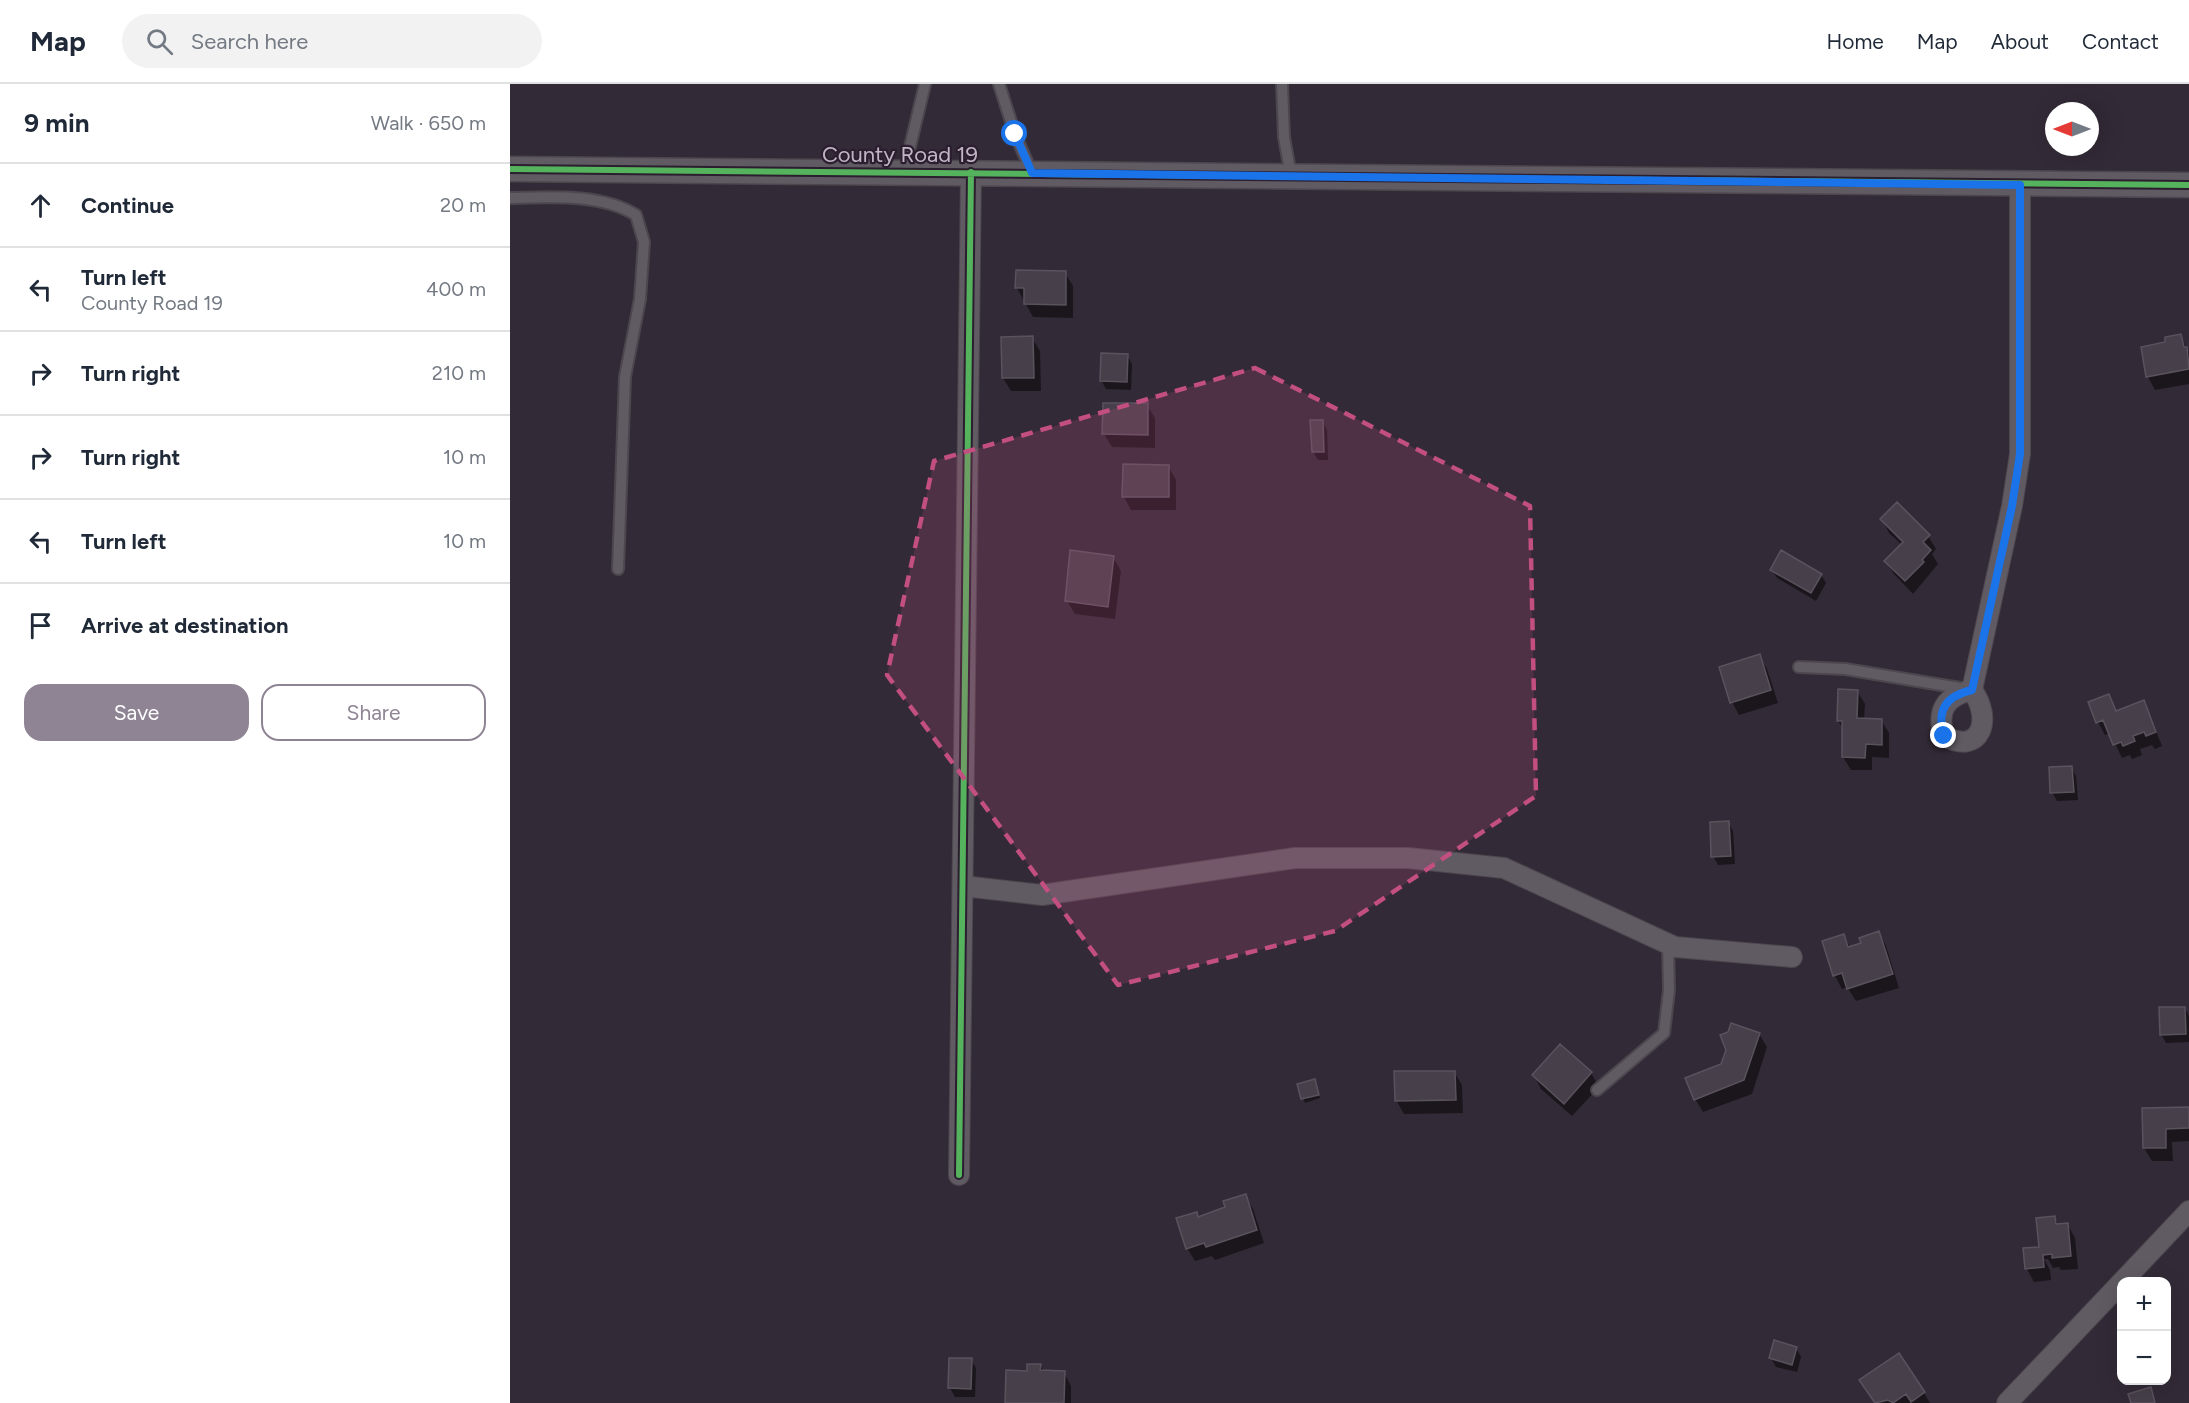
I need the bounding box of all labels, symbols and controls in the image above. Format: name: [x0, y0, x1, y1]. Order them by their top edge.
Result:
search box: [122, 14, 542, 68]
text: Map: [30, 24, 86, 58]
icon: search: [143, 25, 176, 58]
text: Search here: [191, 28, 308, 55]
text: Home: [1827, 29, 1884, 54]
text: Map: [1917, 29, 1958, 54]
text: About: [1991, 29, 2049, 54]
text: Contact: [2082, 29, 2159, 54]
north arrow: [2045, 102, 2099, 156]
text: 9 min: [24, 107, 90, 139]
text: Walk · 650 m: [371, 111, 486, 135]
route start: [1001, 120, 1027, 146]
street label: County Road 19: [822, 141, 978, 168]
icon: ahead: [24, 189, 57, 222]
text: Continue: [81, 192, 174, 219]
text: 20 m: [440, 193, 486, 217]
text: Turn left: [81, 264, 167, 291]
icon: left: [24, 273, 57, 306]
text: 400 m: [426, 277, 486, 301]
text: County Road 19: [81, 291, 223, 315]
icon: right: [24, 357, 57, 390]
text: Turn right: [81, 360, 180, 387]
text: 210 m: [432, 361, 486, 385]
icon: right: [24, 441, 57, 474]
text: Turn right: [81, 444, 180, 471]
text: 10 m: [443, 445, 486, 469]
icon: left: [24, 525, 57, 558]
text: Turn left: [81, 528, 167, 555]
text: 10 m: [443, 529, 486, 553]
icon: arrive: [24, 609, 57, 642]
text: Arrive at destination: [81, 612, 289, 639]
button: Save: [24, 684, 249, 741]
button: Share: [261, 684, 486, 741]
route end: [1930, 722, 1956, 748]
map controls: [2117, 1277, 2171, 1385]
button: +: [2117, 1277, 2171, 1331]
button: −: [2117, 1331, 2171, 1385]

